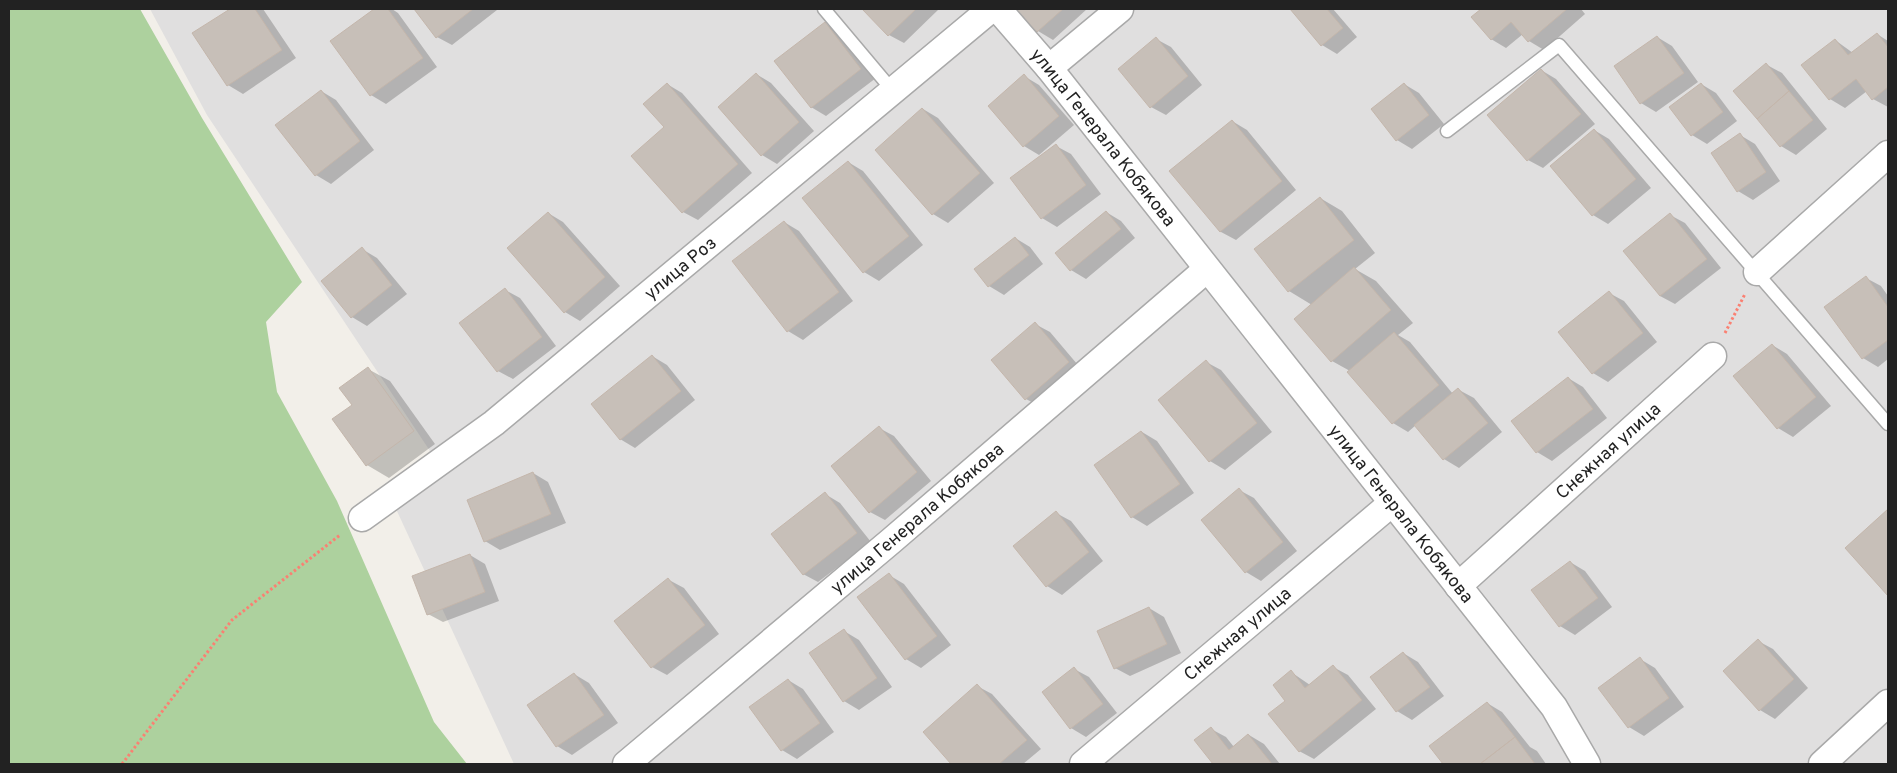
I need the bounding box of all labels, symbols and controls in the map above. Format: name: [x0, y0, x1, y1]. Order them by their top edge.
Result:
street label: улица Генерала Кобякова: [1024, 44, 1180, 232]
street label: улица Роз: [640, 232, 722, 306]
street label: Снежная улица: [1552, 398, 1666, 505]
street label: улица Генерала Кобякова: [1322, 421, 1478, 609]
street label: улица Генерала Кобякова: [826, 439, 1010, 600]
street label: Снежная улица: [1180, 583, 1297, 687]

